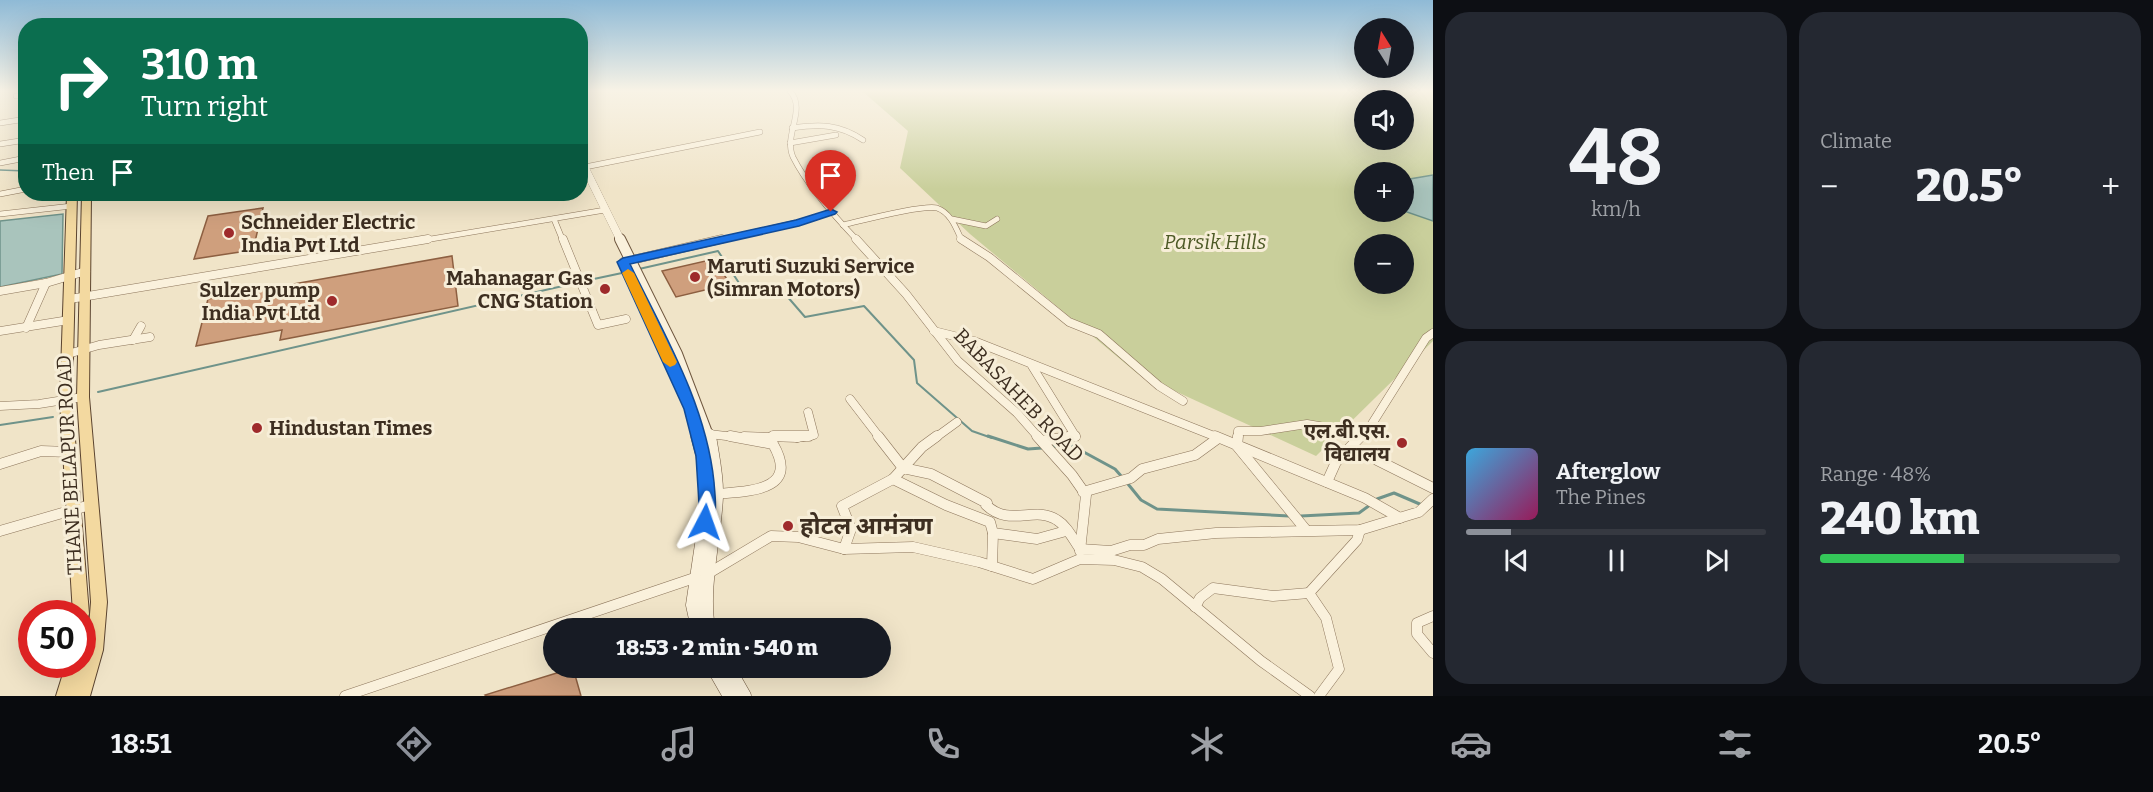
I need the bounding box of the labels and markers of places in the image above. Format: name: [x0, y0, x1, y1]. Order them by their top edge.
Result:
pin: [805, 150, 856, 212]
place label: Schneider Electric India Pvt Ltd: [241, 210, 415, 257]
marker: Schneider Electric India Pvt Ltd: [222, 226, 236, 240]
place label: Maruti Suzuki Service (Simran Motors): [707, 254, 914, 301]
place label: Mahanagar Gas CNG Station: [446, 266, 593, 313]
marker: Maruti Suzuki Service (Simran Motors): [688, 270, 702, 284]
place label: Sulzer pump India Pvt Ltd: [199, 278, 320, 325]
marker: Mahanagar Gas CNG Station: [598, 282, 612, 296]
marker: Sulzer pump India Pvt Ltd: [325, 294, 339, 308]
place label: Hindustan Times: [269, 416, 432, 440]
place label: एल.बी.एस. विद्यालय: [1304, 419, 1390, 466]
marker: Hindustan Times: [250, 421, 264, 435]
marker: एल.बी.एस. विद्यालय: [1395, 436, 1409, 450]
place label: होटल आमंत्रण: [800, 512, 933, 540]
marker: होटल आमंत्रण: [781, 519, 795, 533]

